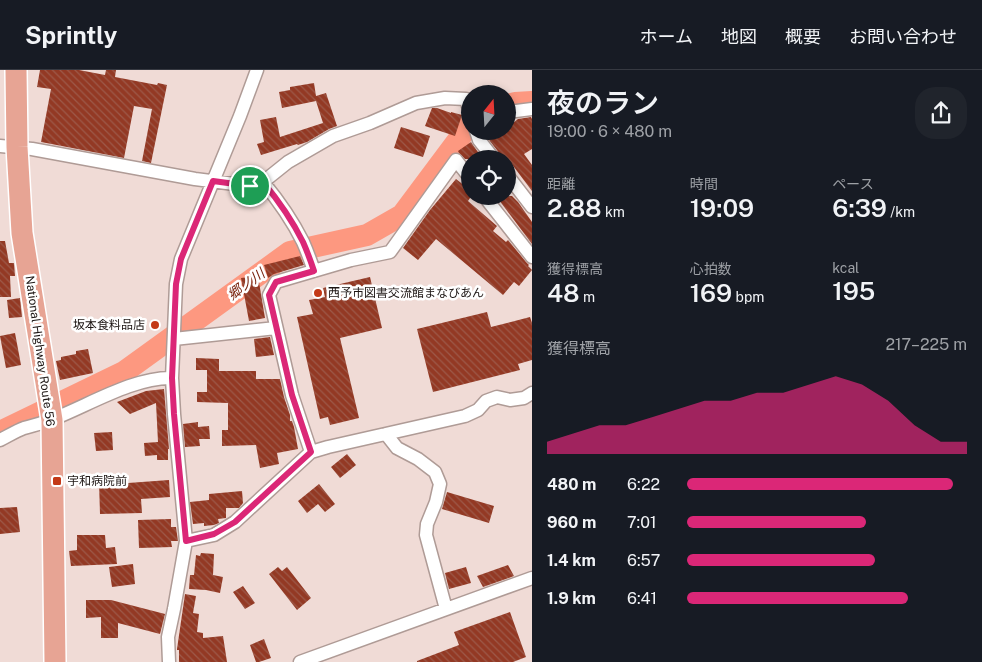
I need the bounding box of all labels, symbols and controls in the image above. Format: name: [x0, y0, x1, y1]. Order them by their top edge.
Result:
text: Sprintly: [25, 21, 117, 49]
text: ホーム: [640, 26, 693, 47]
text: 地図: [721, 26, 757, 47]
text: 概要: [785, 26, 821, 47]
text: お問い合わせ: [849, 26, 957, 47]
north arrow: [461, 85, 516, 140]
map controls: [461, 85, 516, 205]
text: 夜のラン: [547, 86, 659, 119]
button: share: [915, 87, 967, 139]
text: 19:00 · 6 × 480 m: [547, 122, 672, 141]
button: locate: [461, 150, 516, 205]
pin: [229, 165, 271, 207]
icon: arrive: [236, 172, 264, 200]
text: 距離: [547, 176, 575, 192]
text: 時間: [690, 176, 718, 192]
text: ペース: [832, 176, 874, 192]
text: 2.88: [547, 193, 602, 223]
text: 19:09: [690, 193, 754, 223]
text: 6:39: [832, 193, 887, 223]
text: km: [602, 204, 625, 220]
text: /km: [887, 204, 915, 220]
text: kcal: [832, 260, 859, 276]
text: 獲得標高: [547, 261, 603, 277]
text: 心拍数: [690, 261, 732, 277]
water label: 郷ノ川: [224, 264, 269, 303]
street label: National Highway Route 56: [22, 275, 58, 427]
text: 195: [832, 276, 875, 306]
text: 48: [547, 278, 580, 308]
text: 169: [690, 278, 732, 308]
place label: 西予市図書交流館まなびあん: [328, 286, 484, 300]
marker: 西予市図書交流館まなびあん: [312, 287, 324, 299]
text: m: [580, 289, 595, 305]
text: bpm: [732, 289, 764, 305]
place label: 坂本食料品店: [73, 318, 145, 332]
marker: 坂本食料品店: [149, 319, 161, 331]
text: 217–225 m: [885, 335, 967, 354]
text: 獲得標高: [547, 339, 611, 358]
place label: 宇和病院前: [67, 474, 127, 488]
marker: 宇和病院前: [51, 475, 63, 487]
text: 480 m: [547, 475, 596, 494]
text: 6:22: [627, 475, 660, 494]
text: 960 m: [547, 513, 596, 532]
text: 7:01: [627, 513, 657, 532]
text: 1.4 km: [547, 551, 596, 570]
text: 6:57: [627, 551, 660, 570]
text: 1.9 km: [547, 589, 596, 608]
text: 6:41: [627, 589, 657, 608]

